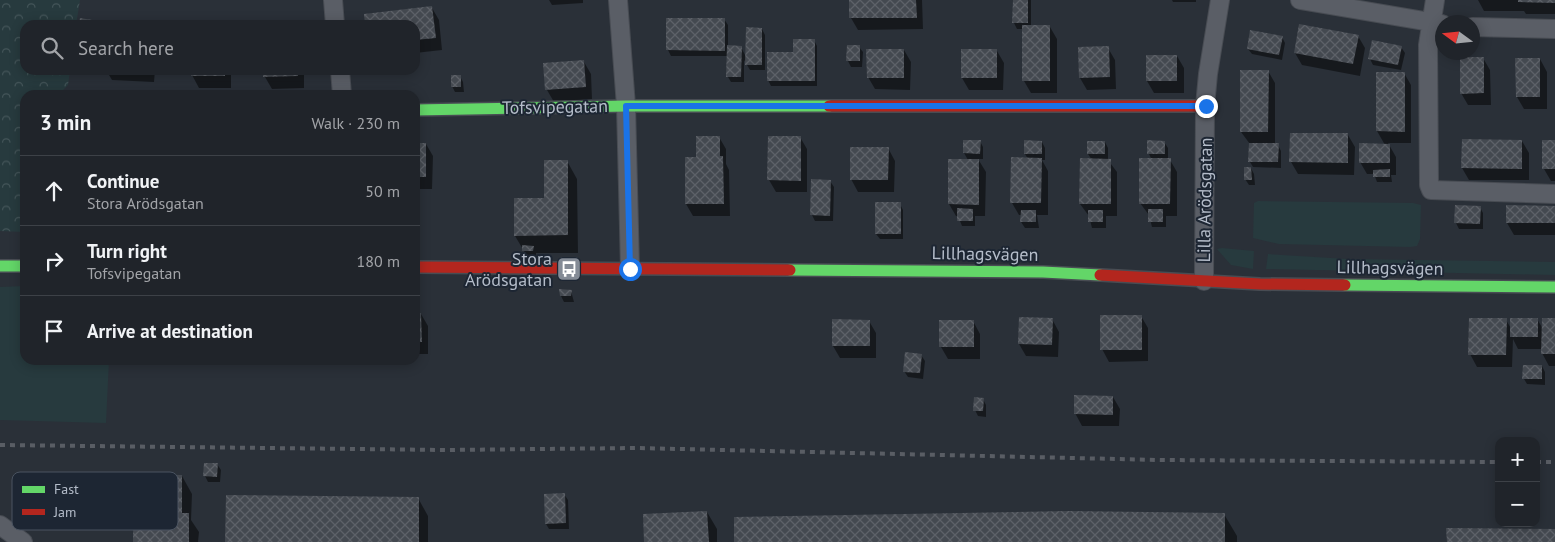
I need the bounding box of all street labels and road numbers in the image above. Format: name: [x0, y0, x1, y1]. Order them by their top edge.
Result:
street label: Tofsvipegatan: [502, 94, 608, 119]
street label: Lilla Arödsgatan: [1192, 137, 1217, 263]
street label: Lillhagsvägen: [931, 241, 1039, 266]
street label: Lillhagsvägen: [1336, 255, 1444, 280]

